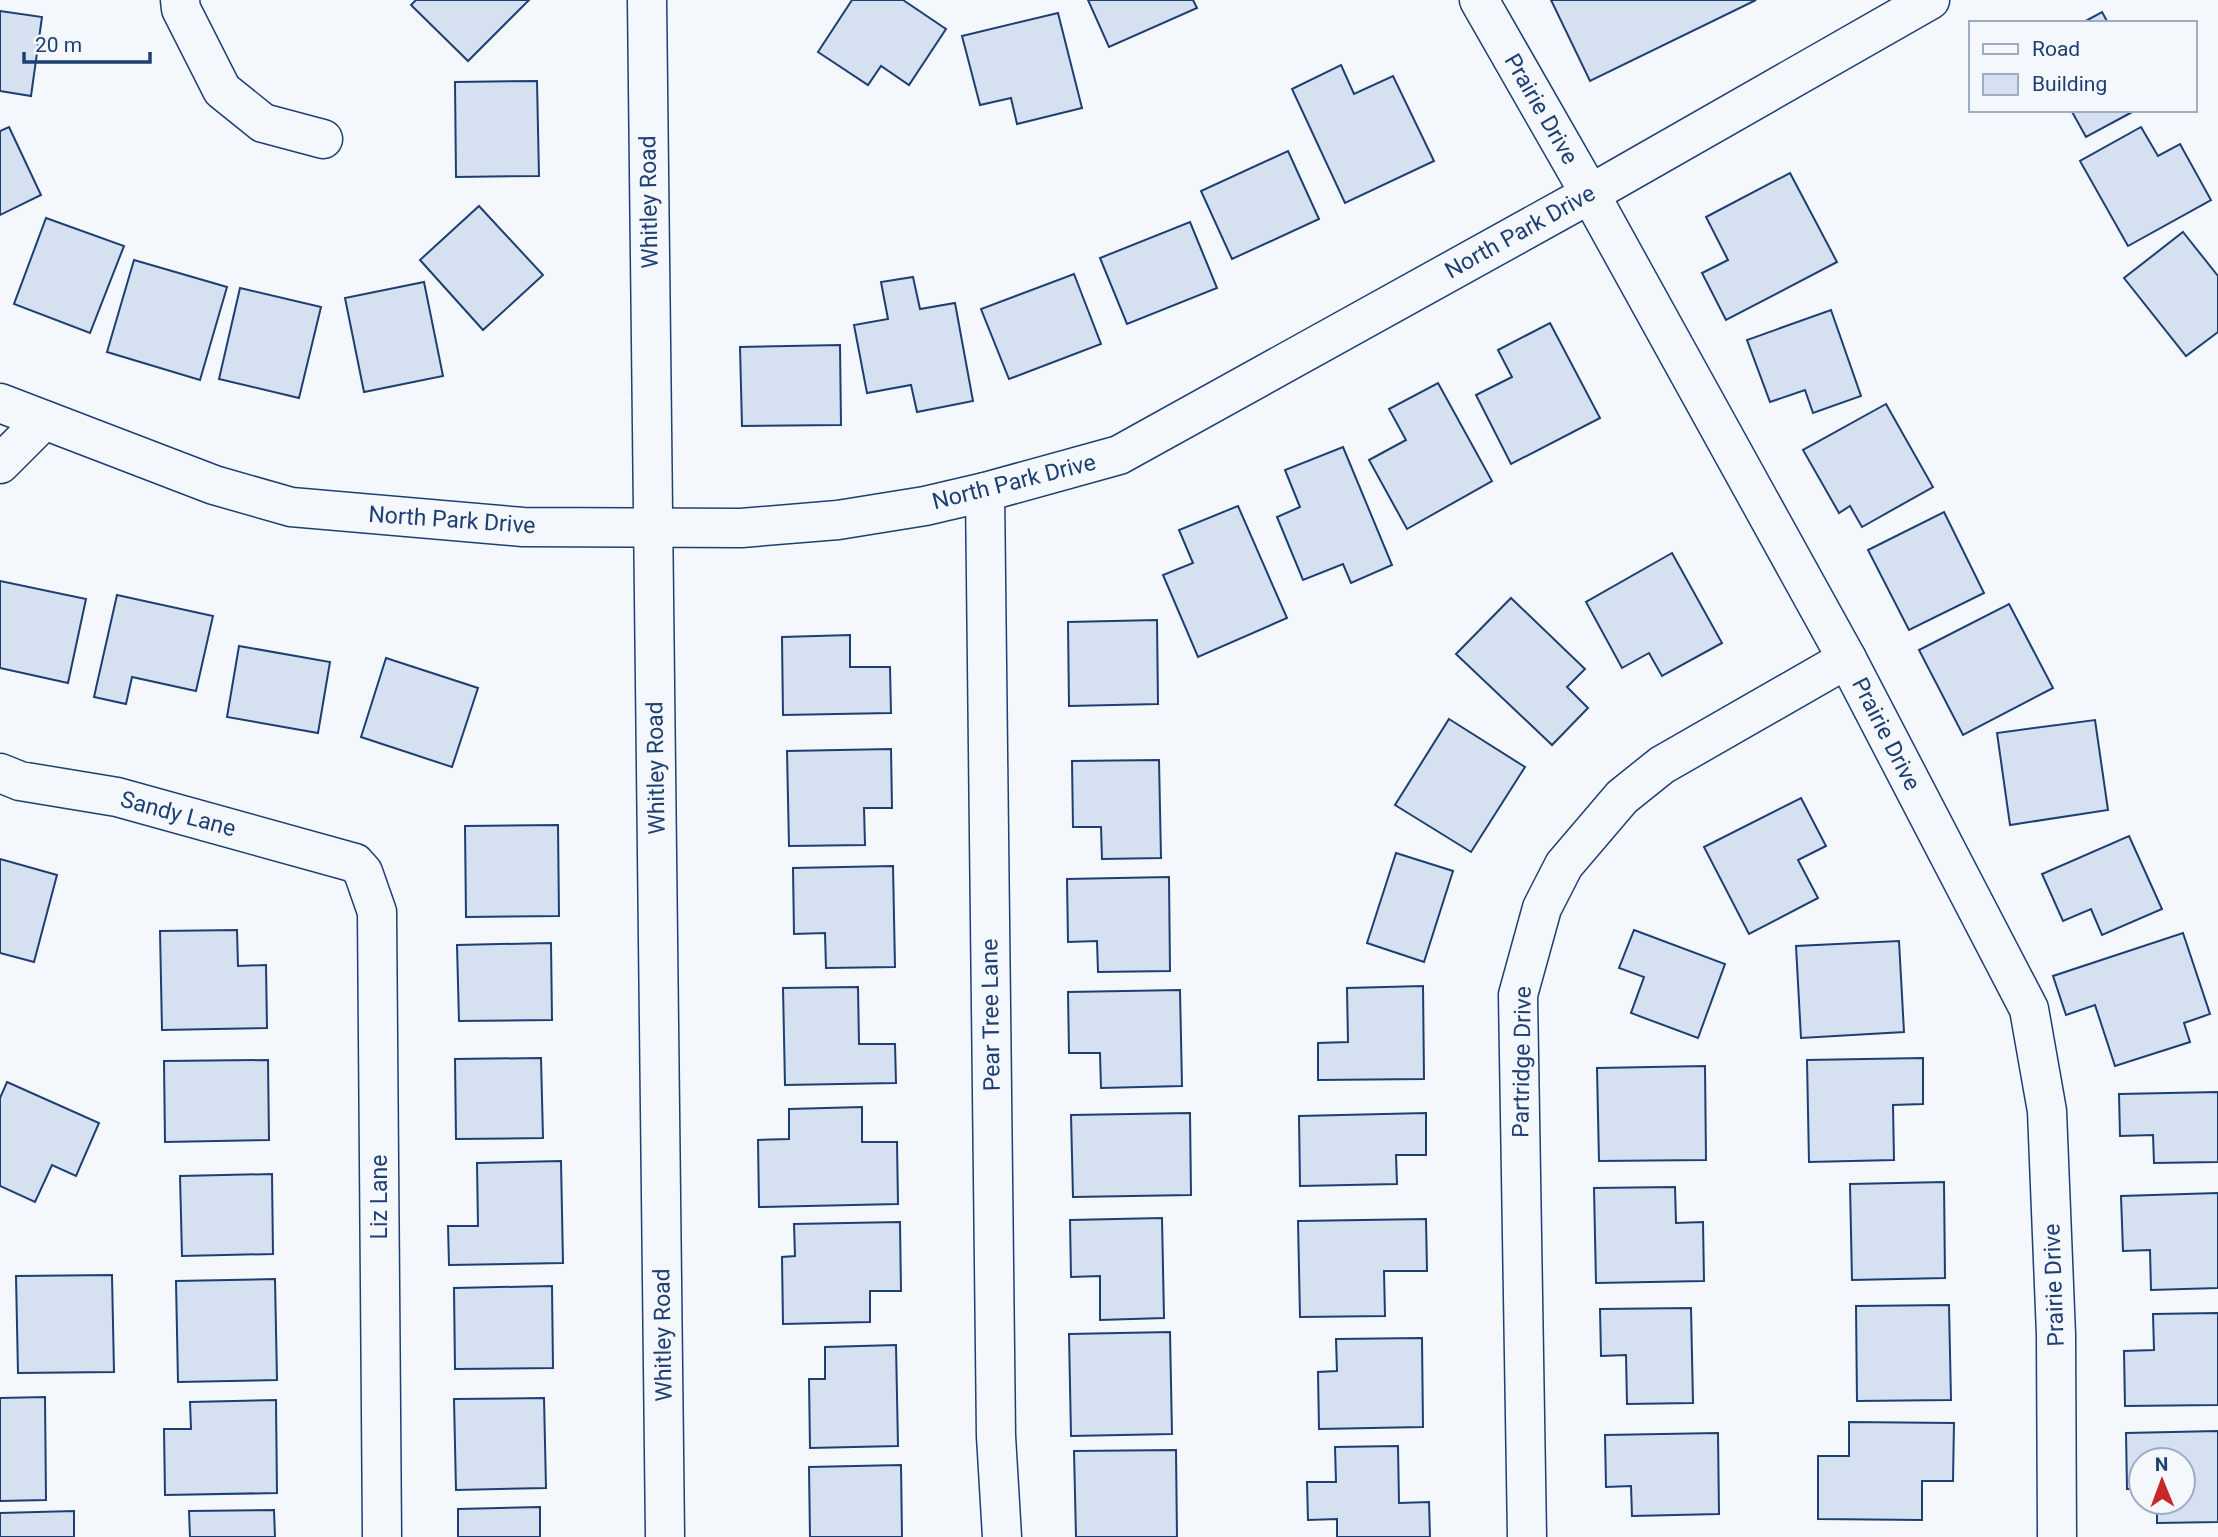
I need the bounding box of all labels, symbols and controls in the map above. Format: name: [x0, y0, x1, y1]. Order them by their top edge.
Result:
scale bar: [24, 21, 150, 65]
legend: [1969, 21, 2197, 112]
text: 20 m: [35, 33, 82, 57]
text: Road: [2032, 37, 2080, 61]
street label: Prairie Drive: [1499, 49, 1583, 169]
text: Building: [2032, 72, 2107, 96]
street label: Whitley Road: [634, 135, 664, 269]
street label: North Park Drive: [1440, 180, 1600, 284]
street label: North Park Drive: [929, 449, 1099, 515]
street label: North Park Drive: [368, 501, 536, 539]
street label: Prairie Drive: [1846, 673, 1926, 795]
street label: Whitley Road: [641, 701, 671, 835]
street label: Sandy Lane: [117, 786, 239, 842]
street label: Pear Tree Lane: [976, 939, 1006, 1091]
street label: Partridge Drive: [1507, 986, 1537, 1138]
street label: Liz Lane: [366, 1155, 393, 1239]
street label: Prairie Drive: [2038, 1223, 2070, 1347]
street label: Whitley Road: [648, 1268, 678, 1402]
north arrow: [2127, 1446, 2197, 1516]
text: N: [2155, 1453, 2169, 1476]

